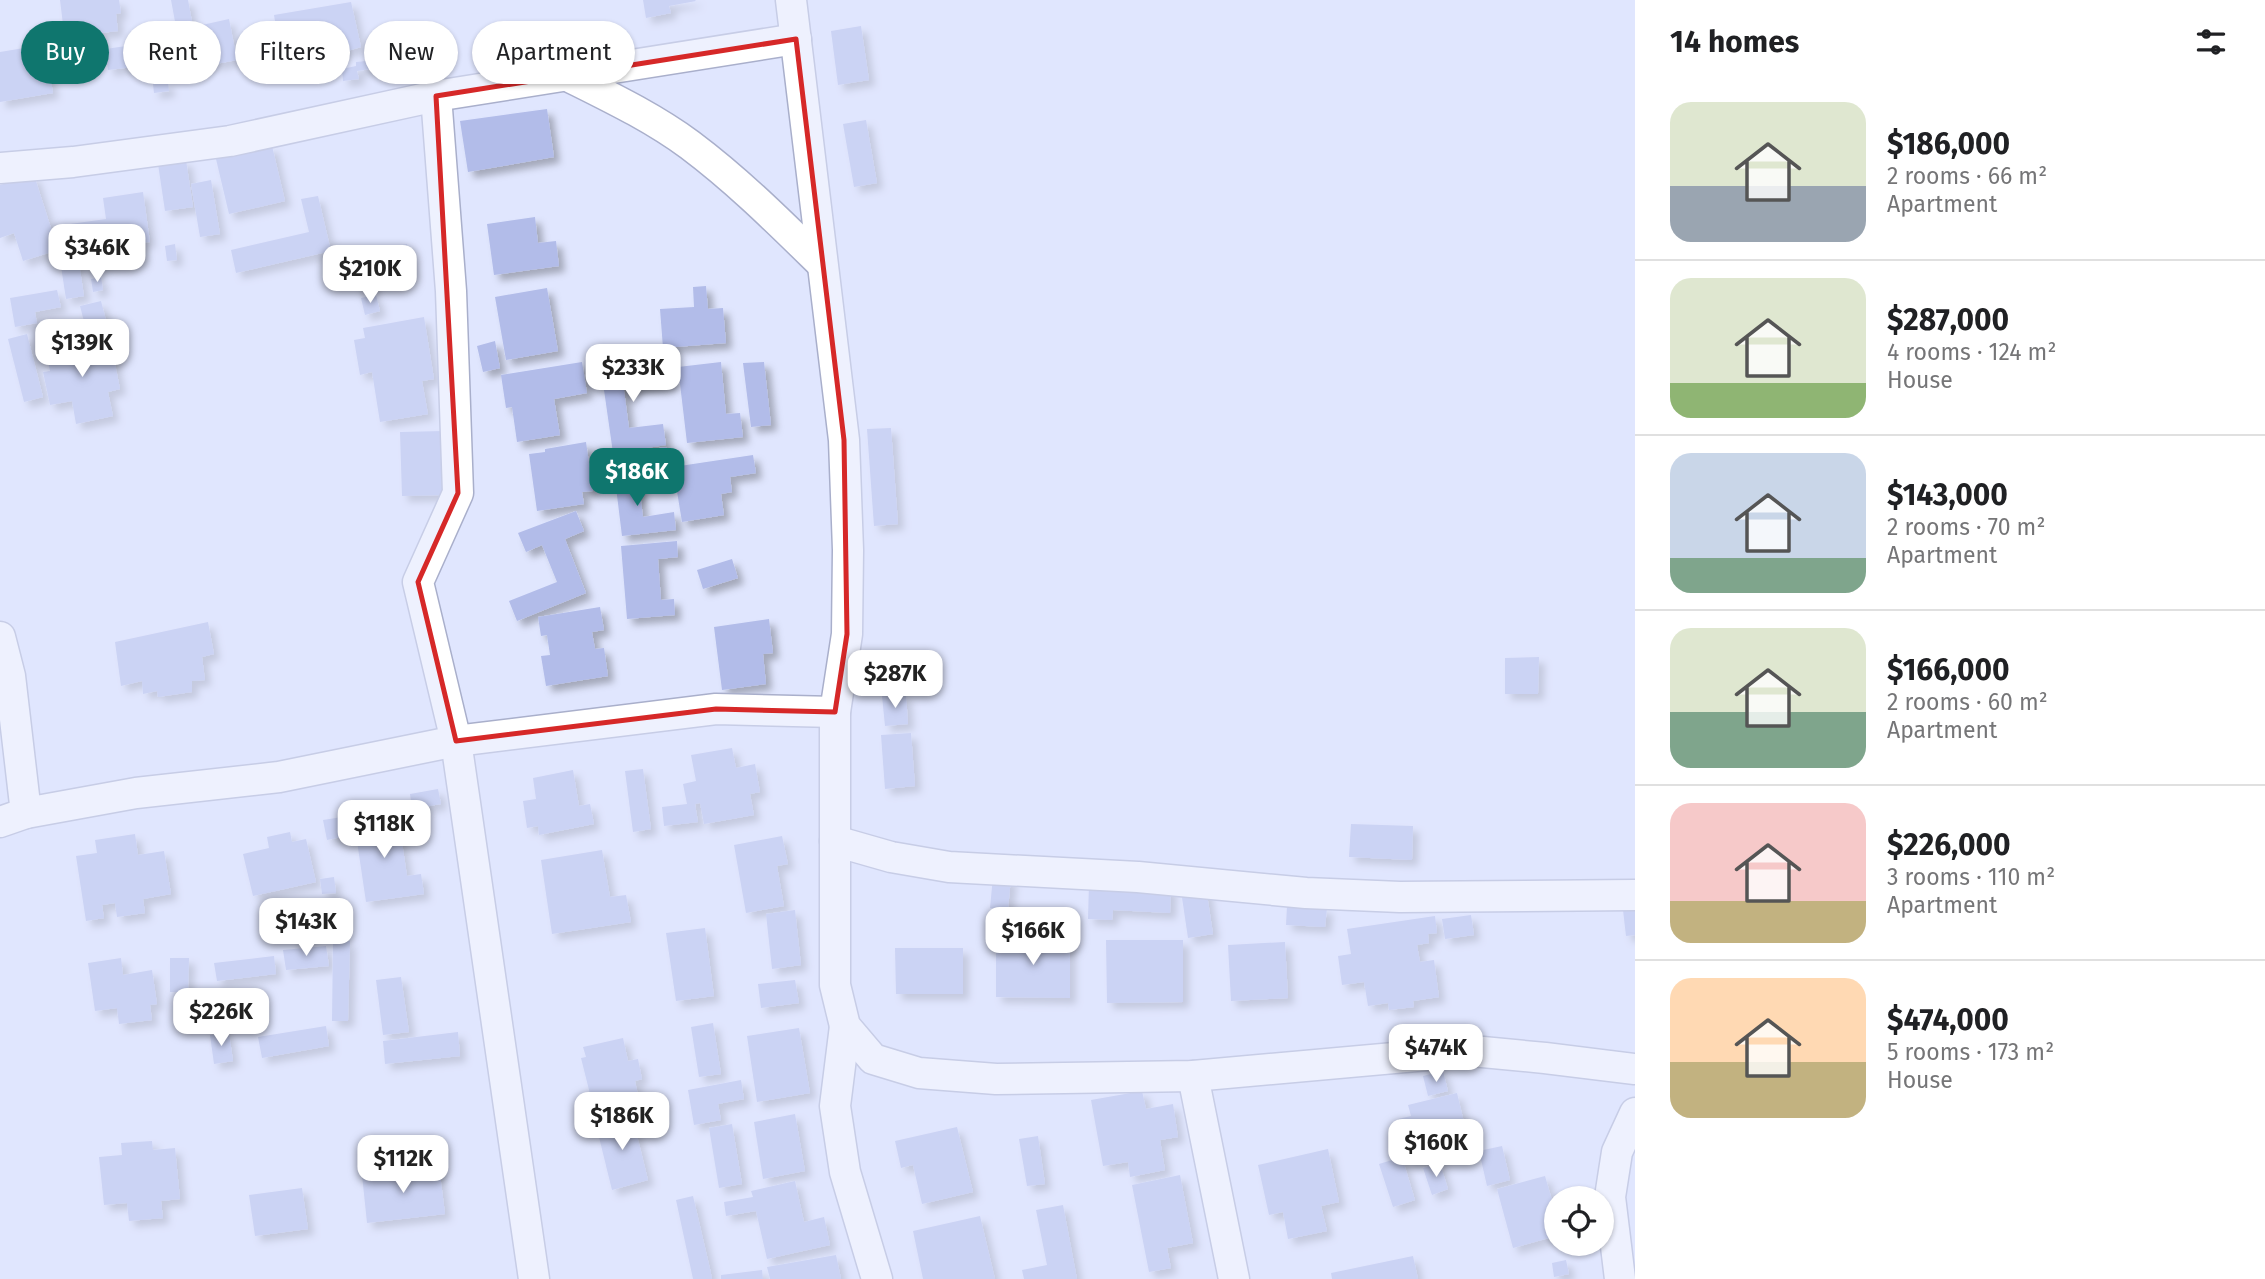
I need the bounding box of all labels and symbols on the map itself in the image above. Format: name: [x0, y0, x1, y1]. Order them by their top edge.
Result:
pin: $346K: [48, 224, 146, 284]
pin: $210K: [321, 246, 419, 305]
pin: $139K: [33, 320, 131, 379]
pin: $233K: [584, 344, 682, 404]
pin: $186K: [588, 448, 686, 508]
pin: $287K: [846, 650, 944, 710]
pin: $118K: [335, 800, 433, 860]
pin: $143K: [257, 898, 355, 958]
pin: $166K: [984, 908, 1082, 967]
pin: $226K: [172, 988, 270, 1048]
pin: $474K: [1387, 1024, 1485, 1084]
pin: $186K: [573, 1092, 671, 1152]
pin: $160K: [1387, 1120, 1485, 1179]
pin: $112K: [354, 1136, 452, 1195]

